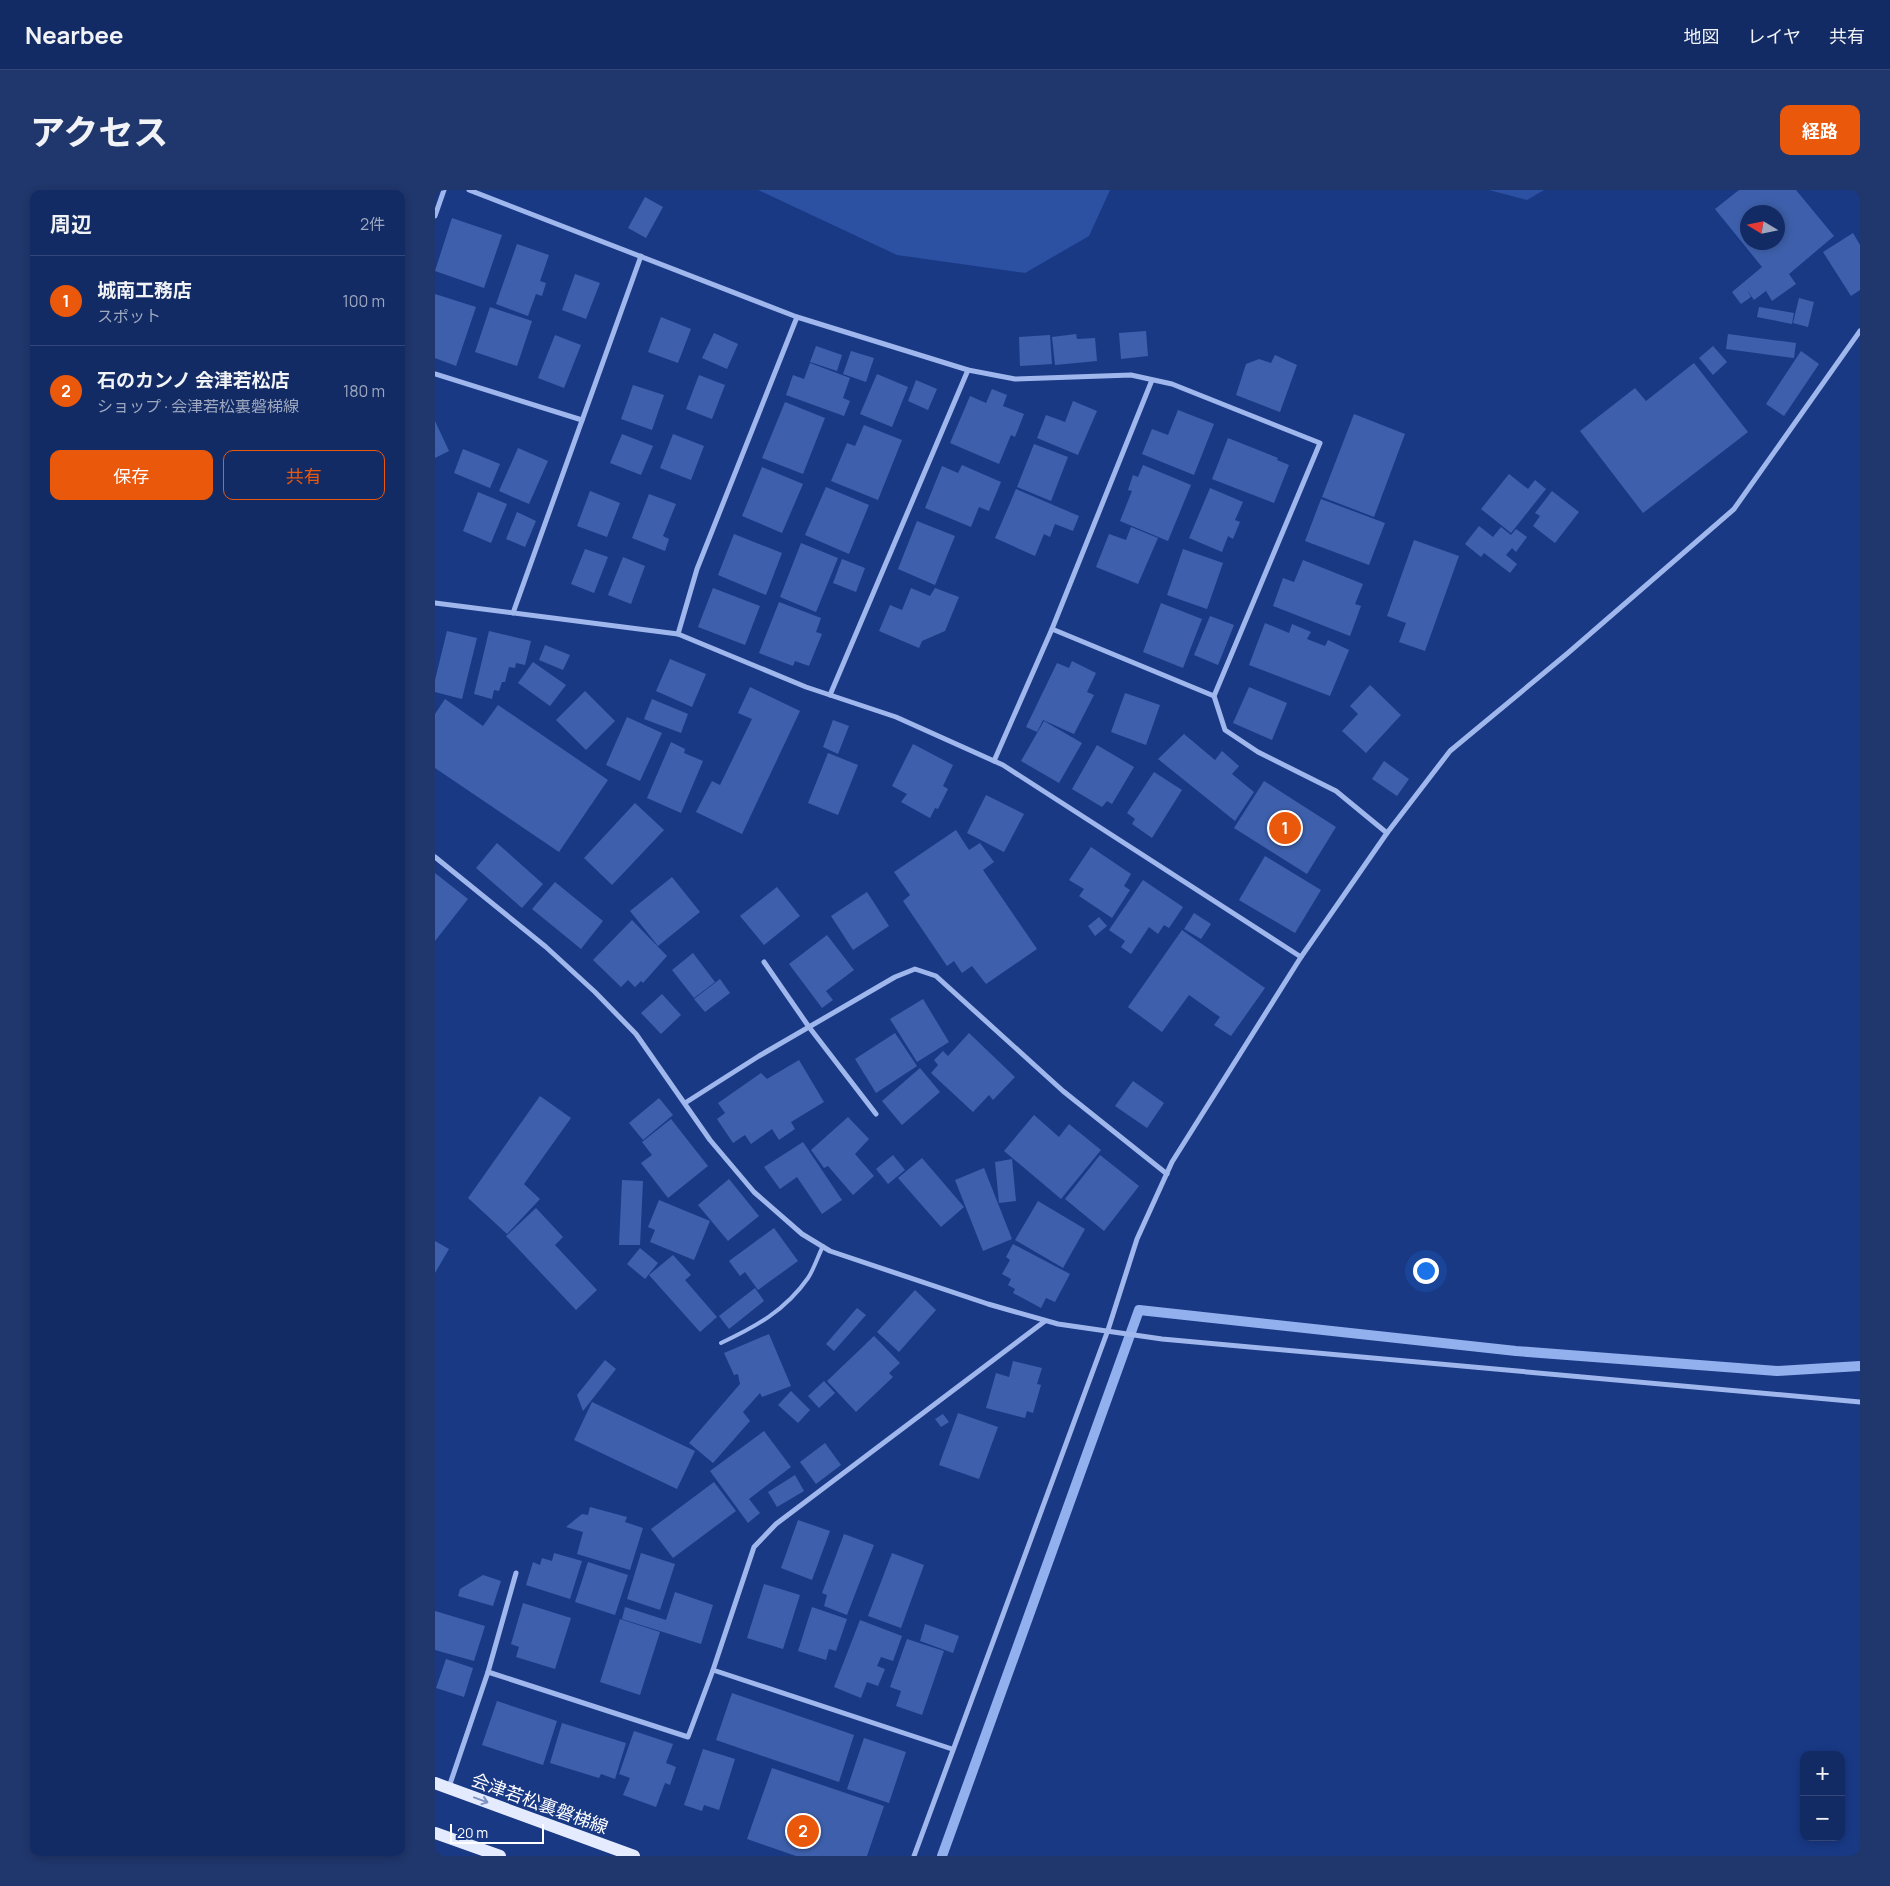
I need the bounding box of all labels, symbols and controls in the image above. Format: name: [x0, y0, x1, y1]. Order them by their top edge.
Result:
text: Nearbee: [25, 18, 124, 51]
text: 地図: [1684, 24, 1720, 48]
text: レイヤ: [1748, 24, 1801, 48]
text: 共有: [1829, 24, 1865, 48]
button: 経路: [1780, 105, 1860, 155]
text: アクセス: [30, 108, 168, 156]
north arrow: [1740, 205, 1785, 250]
text: 周辺: [50, 210, 92, 238]
text: 2件: [360, 213, 385, 235]
text: 城南工務店: [97, 277, 192, 303]
text: 1: [62, 290, 70, 312]
text: 100 m: [342, 290, 385, 312]
text: スポット: [97, 305, 161, 327]
text: 石のカンノ 会津若松店: [97, 367, 290, 393]
text: 2: [61, 380, 71, 402]
text: 180 m: [343, 380, 385, 402]
text: ショップ · 会津若松裏磐梯線: [97, 395, 299, 417]
button: 保存: [50, 450, 213, 500]
button: 共有: [223, 450, 385, 500]
pin: 1: [1269, 809, 1301, 847]
your location: [1413, 1258, 1439, 1284]
map controls: [1800, 1751, 1845, 1841]
button: +: [1800, 1751, 1845, 1796]
street label: 会津若松裏磐梯線: [468, 1767, 612, 1839]
one-way arrow: [473, 1796, 488, 1805]
button: −: [1800, 1796, 1845, 1841]
pin: 2: [787, 1812, 819, 1850]
scale bar: [450, 1821, 544, 1844]
text: 20 m: [457, 1823, 488, 1842]

